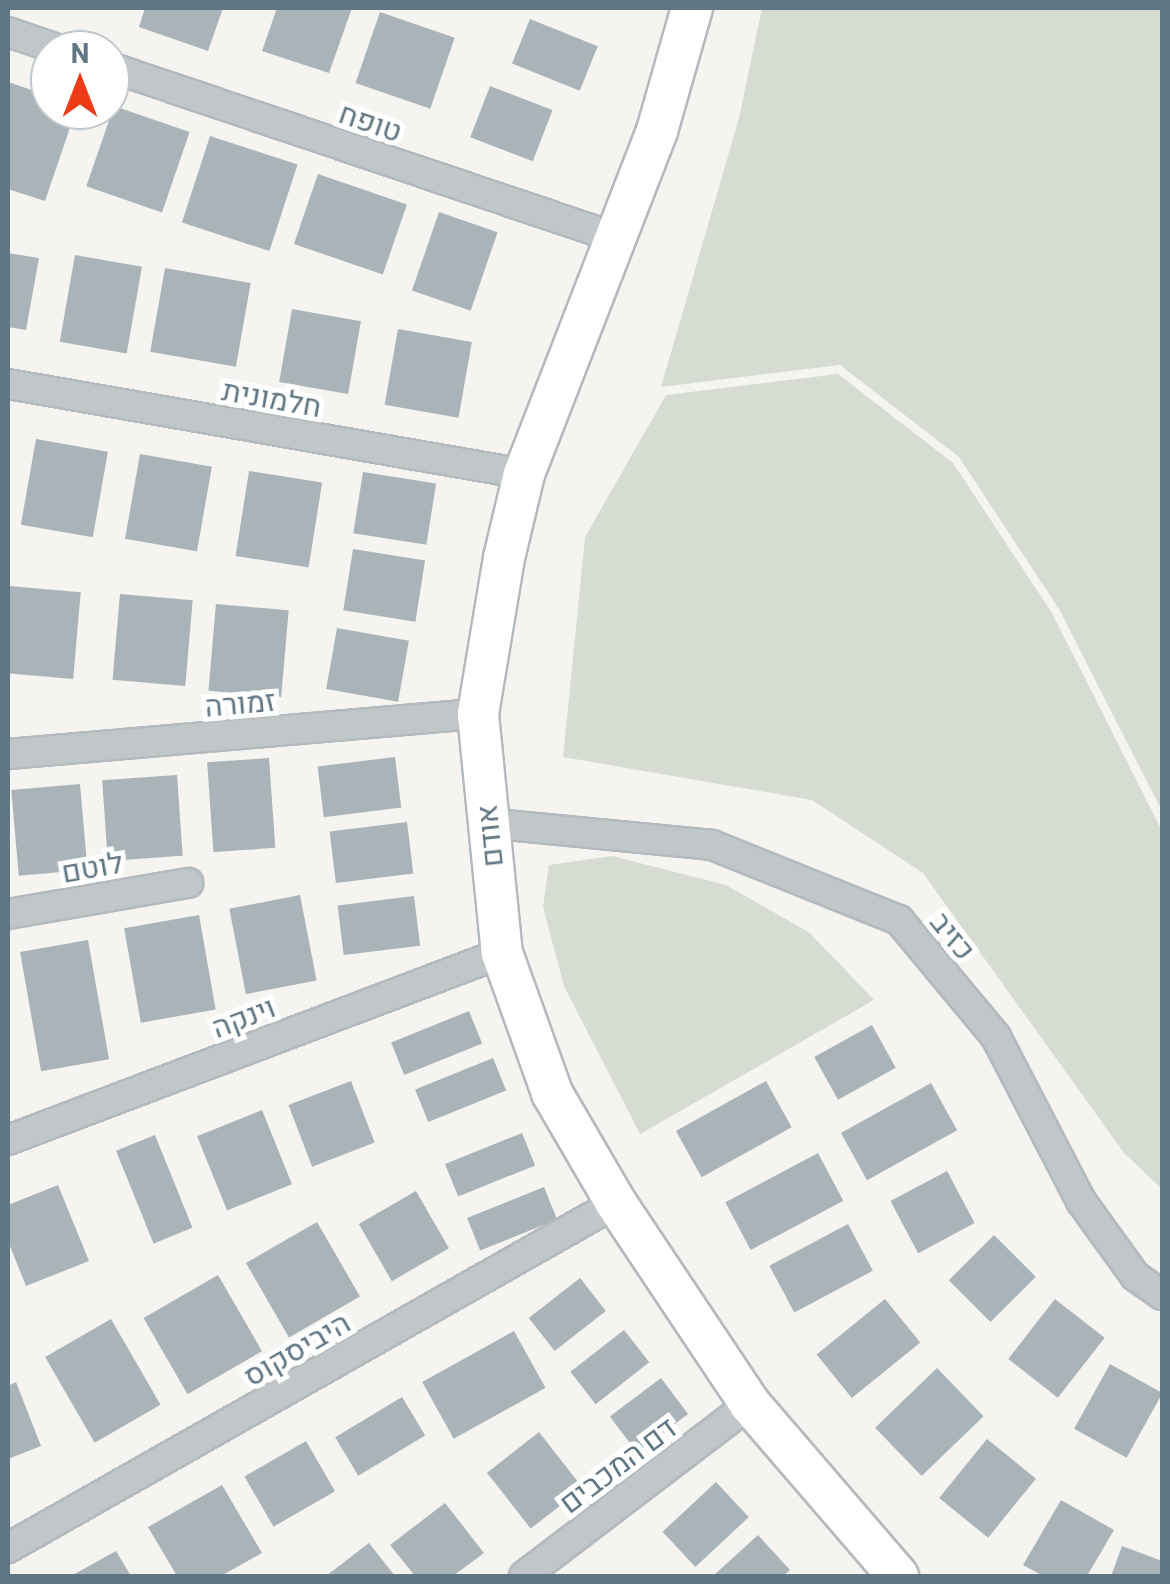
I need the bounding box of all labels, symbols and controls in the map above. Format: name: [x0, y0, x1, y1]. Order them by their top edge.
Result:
north arrow: [30, 30, 130, 130]
text: N: [71, 35, 89, 69]
street label: טופח: [335, 94, 407, 148]
street label: חלמונית: [220, 371, 324, 423]
street label: זמורה: [203, 681, 277, 723]
street label: אודם: [467, 803, 509, 869]
street label: לוטם: [58, 843, 126, 889]
street label: כזיב: [924, 904, 984, 966]
street label: וינקה: [206, 988, 280, 1044]
street label: היביסקוס: [236, 1303, 356, 1393]
street label: דם המכבים: [551, 1408, 683, 1520]

